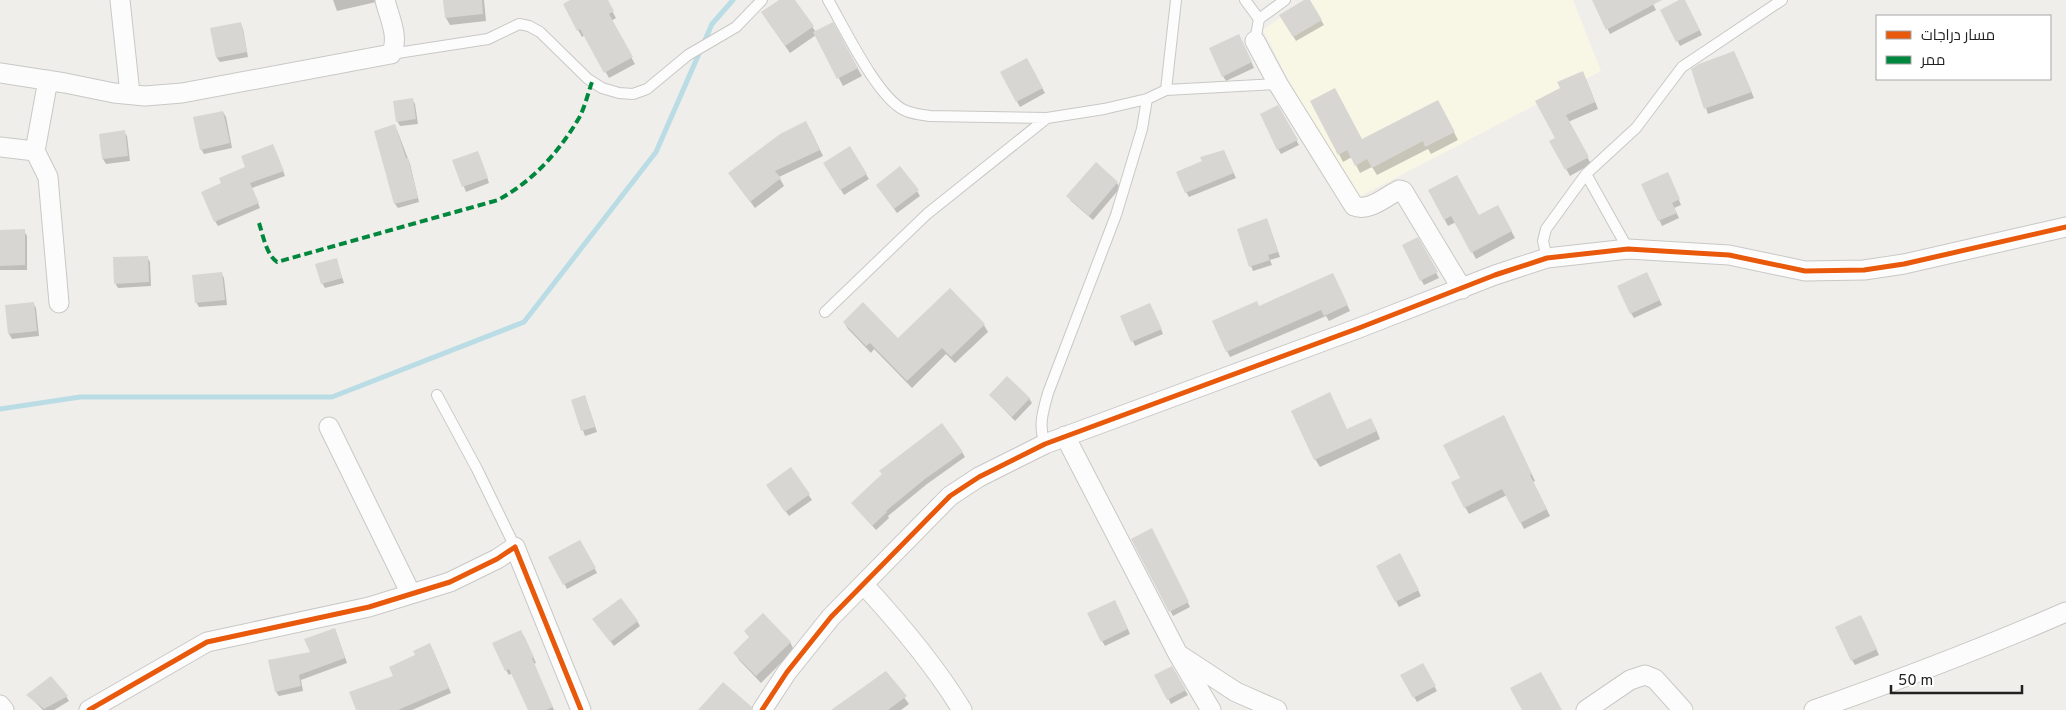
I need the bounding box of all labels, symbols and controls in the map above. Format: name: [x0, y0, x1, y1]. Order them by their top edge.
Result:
legend: [1876, 15, 2051, 80]
text: مسار دراجات: [1921, 27, 1995, 46]
text: ممر: [1920, 52, 1945, 71]
scale bar: [1891, 662, 2022, 694]
text: 50 m: [1898, 672, 1933, 691]

